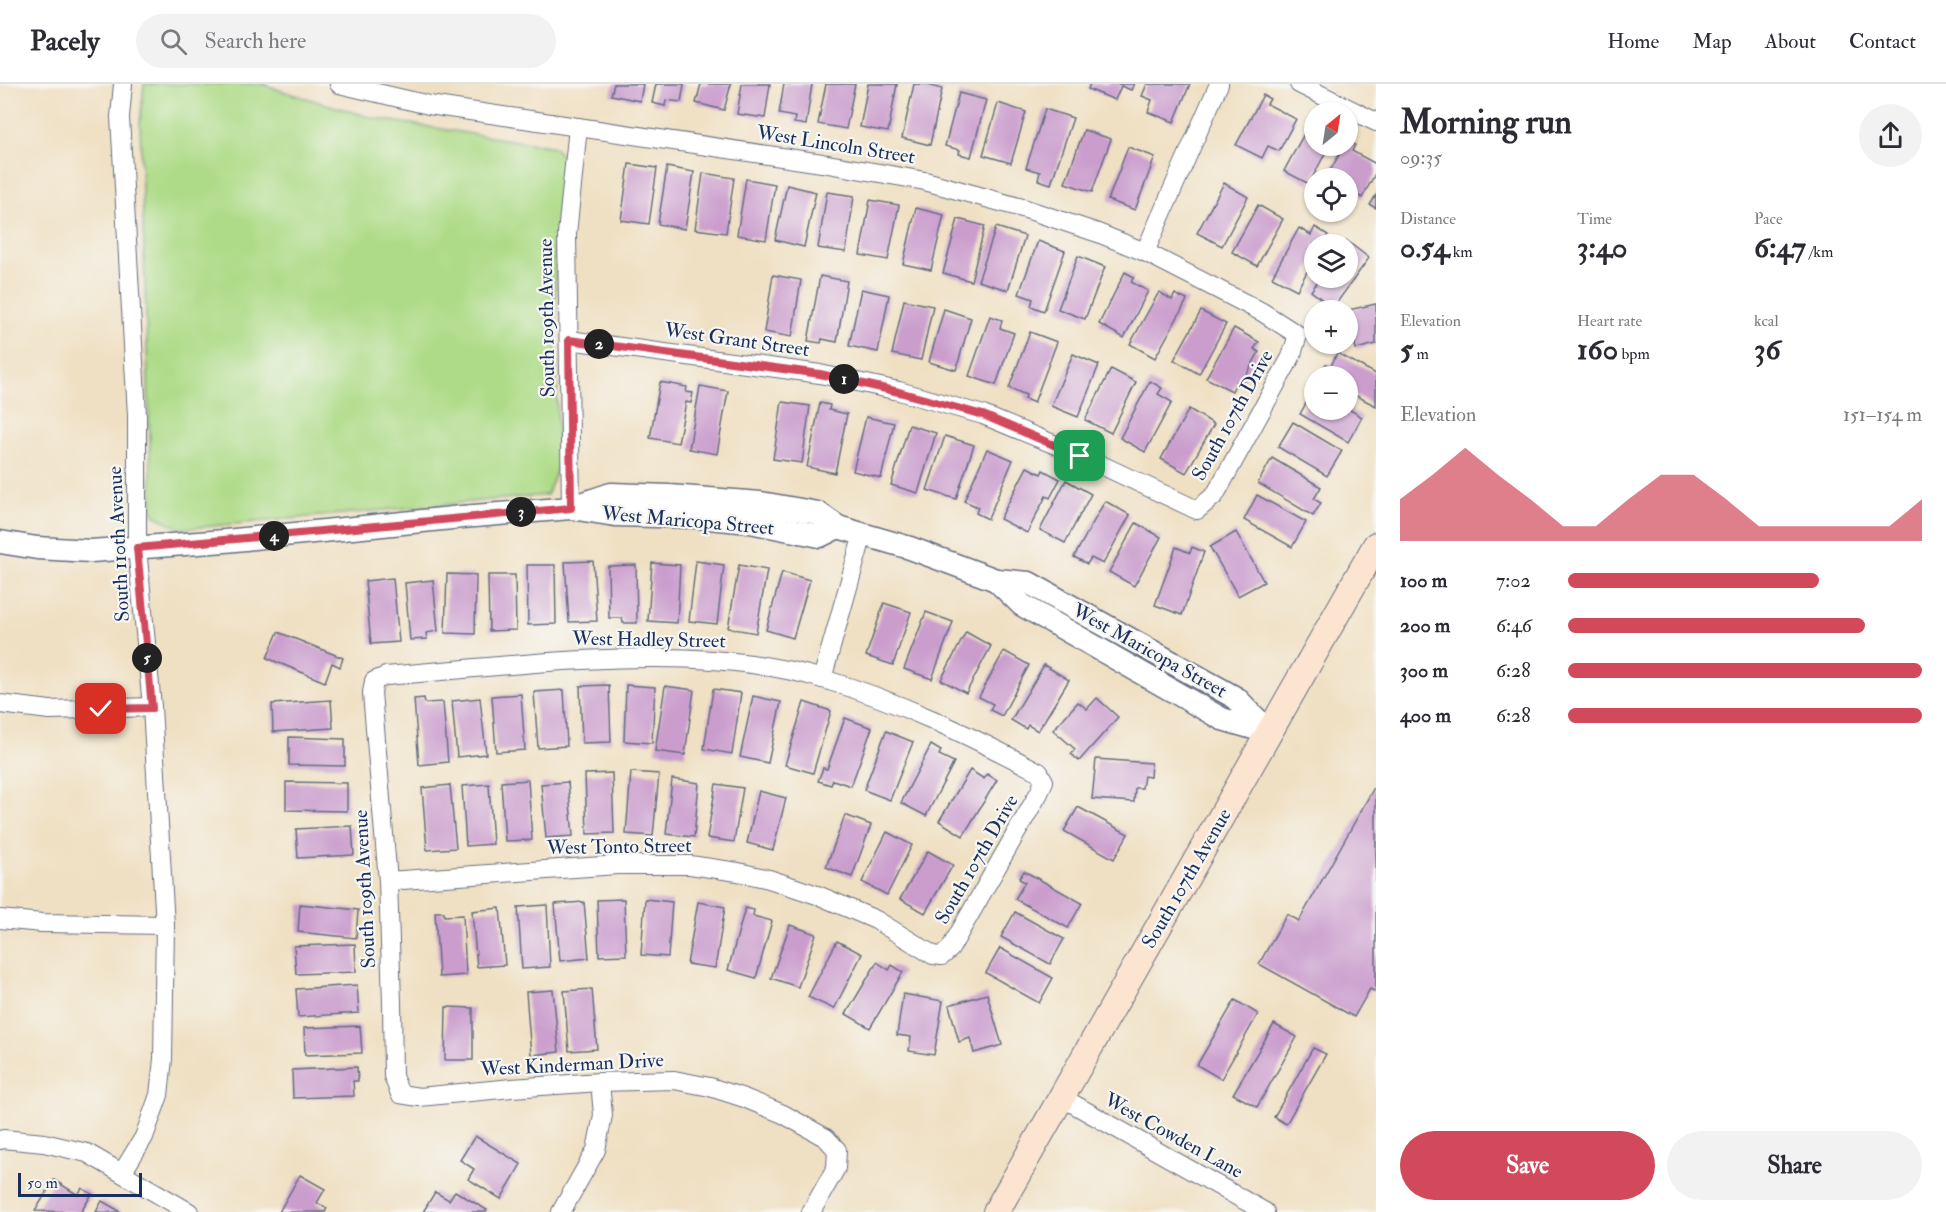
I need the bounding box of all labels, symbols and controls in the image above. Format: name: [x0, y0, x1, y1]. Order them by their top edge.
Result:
search box: [136, 14, 556, 68]
text: Pacely: [30, 24, 100, 59]
icon: search: [157, 25, 190, 58]
text: Search here: [205, 27, 306, 55]
text: Home: [1607, 28, 1659, 55]
text: Map: [1692, 28, 1732, 55]
text: About: [1765, 28, 1816, 55]
text: Contact: [1849, 28, 1916, 55]
north arrow: [1304, 102, 1358, 156]
map controls: [1304, 102, 1358, 420]
text: Morning run: [1400, 102, 1572, 143]
button: share: [1859, 104, 1922, 167]
street label: West Lincoln Street: [754, 119, 917, 169]
text: 09:35: [1400, 145, 1442, 170]
button: locate: [1304, 168, 1358, 222]
text: Distance: [1400, 209, 1456, 229]
text: Time: [1577, 209, 1612, 229]
text: Pace: [1754, 209, 1783, 229]
text: 0.54: [1400, 229, 1449, 266]
text: 3:40: [1577, 229, 1628, 266]
text: 6:47: [1754, 229, 1806, 266]
button: layers: [1304, 234, 1358, 288]
street label: South 109th Avenue: [533, 238, 560, 398]
text: km: [1449, 242, 1473, 262]
text: /km: [1806, 242, 1833, 262]
button: +: [1304, 300, 1358, 354]
text: Elevation: [1400, 311, 1461, 331]
text: Heart rate: [1577, 311, 1642, 331]
text: kcal: [1754, 311, 1779, 331]
street label: West Grant Street: [662, 317, 811, 362]
pin: 2: [584, 329, 614, 359]
text: 5: [1400, 331, 1413, 368]
text: 160: [1577, 331, 1618, 368]
text: 36: [1754, 331, 1781, 368]
text: 2: [595, 334, 603, 354]
text: m: [1413, 344, 1429, 364]
text: bpm: [1618, 344, 1650, 364]
street label: South 107th Drive: [1186, 345, 1279, 485]
pin: 1: [829, 364, 859, 394]
button: −: [1304, 366, 1358, 420]
text: 1: [841, 369, 847, 389]
text: Elevation: [1400, 402, 1476, 427]
text: 151–154 m: [1843, 402, 1922, 427]
pin: [1054, 430, 1105, 481]
icon: arrive: [1063, 439, 1096, 472]
street label: South 110th Avenue: [102, 466, 135, 622]
pin: 3: [506, 497, 536, 527]
street label: West Maricopa Street: [600, 500, 776, 542]
text: 3: [518, 502, 524, 522]
pin: 4: [259, 521, 289, 551]
text: 4: [270, 526, 278, 546]
text: 100 m: [1400, 568, 1447, 593]
text: 7:02: [1496, 568, 1531, 593]
street label: West Maricopa Street: [1067, 597, 1232, 704]
text: 200 m: [1400, 613, 1450, 638]
text: 6:46: [1496, 613, 1532, 638]
street label: West Hadley Street: [571, 626, 726, 653]
pin: 5: [132, 643, 162, 673]
text: 5: [143, 648, 151, 668]
text: 300 m: [1400, 658, 1448, 683]
text: 6:28: [1496, 658, 1531, 683]
pin: [75, 683, 126, 734]
icon: check: [84, 692, 117, 725]
text: 400 m: [1400, 703, 1451, 728]
text: 6:28: [1496, 703, 1531, 728]
street label: South 107th Drive: [929, 790, 1024, 929]
street label: South 107th Avenue: [1136, 804, 1237, 953]
street label: South 109th Avenue: [348, 809, 381, 969]
street label: West Tonto Street: [545, 833, 692, 860]
street label: West Kinderman Drive: [479, 1047, 664, 1082]
street label: West Cowden Lane: [1099, 1086, 1248, 1184]
button: Save: [1400, 1131, 1655, 1200]
button: Share: [1667, 1131, 1922, 1200]
scale bar: [18, 1170, 142, 1198]
text: 50 m: [27, 1173, 58, 1193]

